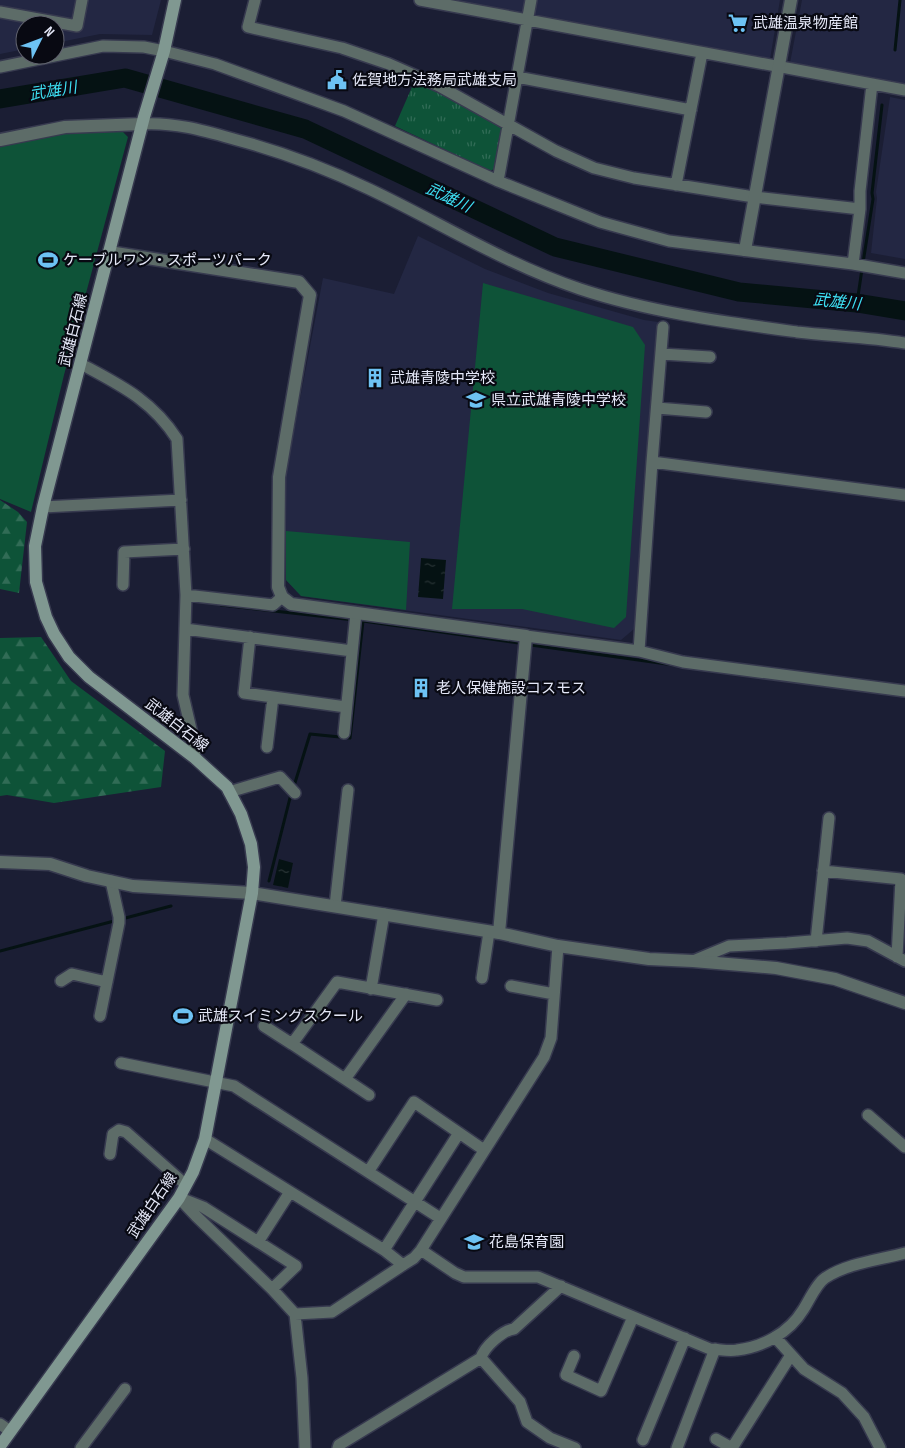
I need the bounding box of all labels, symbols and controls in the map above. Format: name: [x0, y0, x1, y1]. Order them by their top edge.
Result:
supermarket icon: 武雄温泉物産館: [727, 12, 749, 34]
place label: 武雄温泉物産館: [753, 14, 858, 33]
north arrow: [15, 15, 65, 65]
text: N: [40, 23, 58, 40]
public building icon: 佐賀地方法務局武雄支局: [326, 69, 348, 91]
place label: 佐賀地方法務局武雄支局: [352, 71, 517, 90]
water label: 武雄川: [28, 78, 80, 105]
water label: 武雄川: [423, 180, 476, 218]
sports icon: ケーブルワン・スポーツパーク: [37, 249, 59, 271]
place label: ケーブルワン・スポーツパーク: [63, 251, 272, 270]
street label: 武雄白石線: [55, 291, 92, 369]
water label: 武雄川: [812, 291, 864, 315]
building icon: 武雄青陵中学校: [364, 367, 386, 389]
place label: 武雄青陵中学校: [390, 369, 495, 388]
school or university icon: 県立武雄青陵中学校: [465, 389, 487, 411]
place label: 県立武雄青陵中学校: [491, 391, 626, 410]
building icon: 老人保健施設コスモス: [410, 677, 432, 699]
place label: 老人保健施設コスモス: [436, 679, 586, 698]
street label: 武雄白石線: [141, 695, 212, 756]
sports icon: 武雄スイミングスクール: [172, 1005, 194, 1027]
place label: 武雄スイミングスクール: [198, 1007, 363, 1026]
street label: 武雄白石線: [124, 1169, 181, 1242]
school or university icon: 花島保育園: [463, 1231, 485, 1253]
place label: 花島保育園: [489, 1233, 564, 1252]

